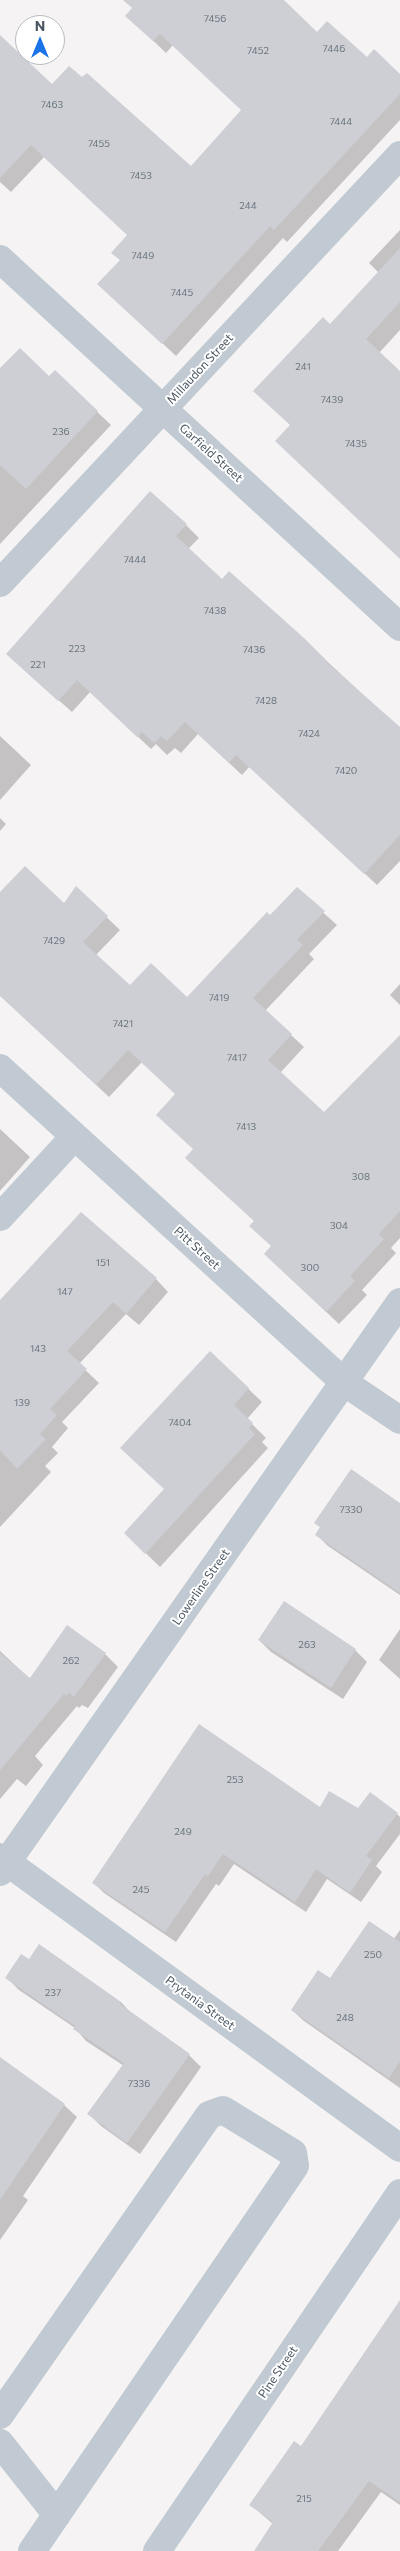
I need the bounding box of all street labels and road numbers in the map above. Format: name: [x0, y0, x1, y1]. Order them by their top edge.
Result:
street label: Millaudon Street: [164, 331, 236, 407]
street label: Garfield Street: [176, 421, 246, 485]
street label: Pitt Street: [171, 1224, 223, 1272]
street label: Lowerline Street: [169, 1546, 233, 1628]
street label: Prytania Street: [163, 1973, 237, 2033]
street label: Pine Street: [255, 2343, 301, 2401]

